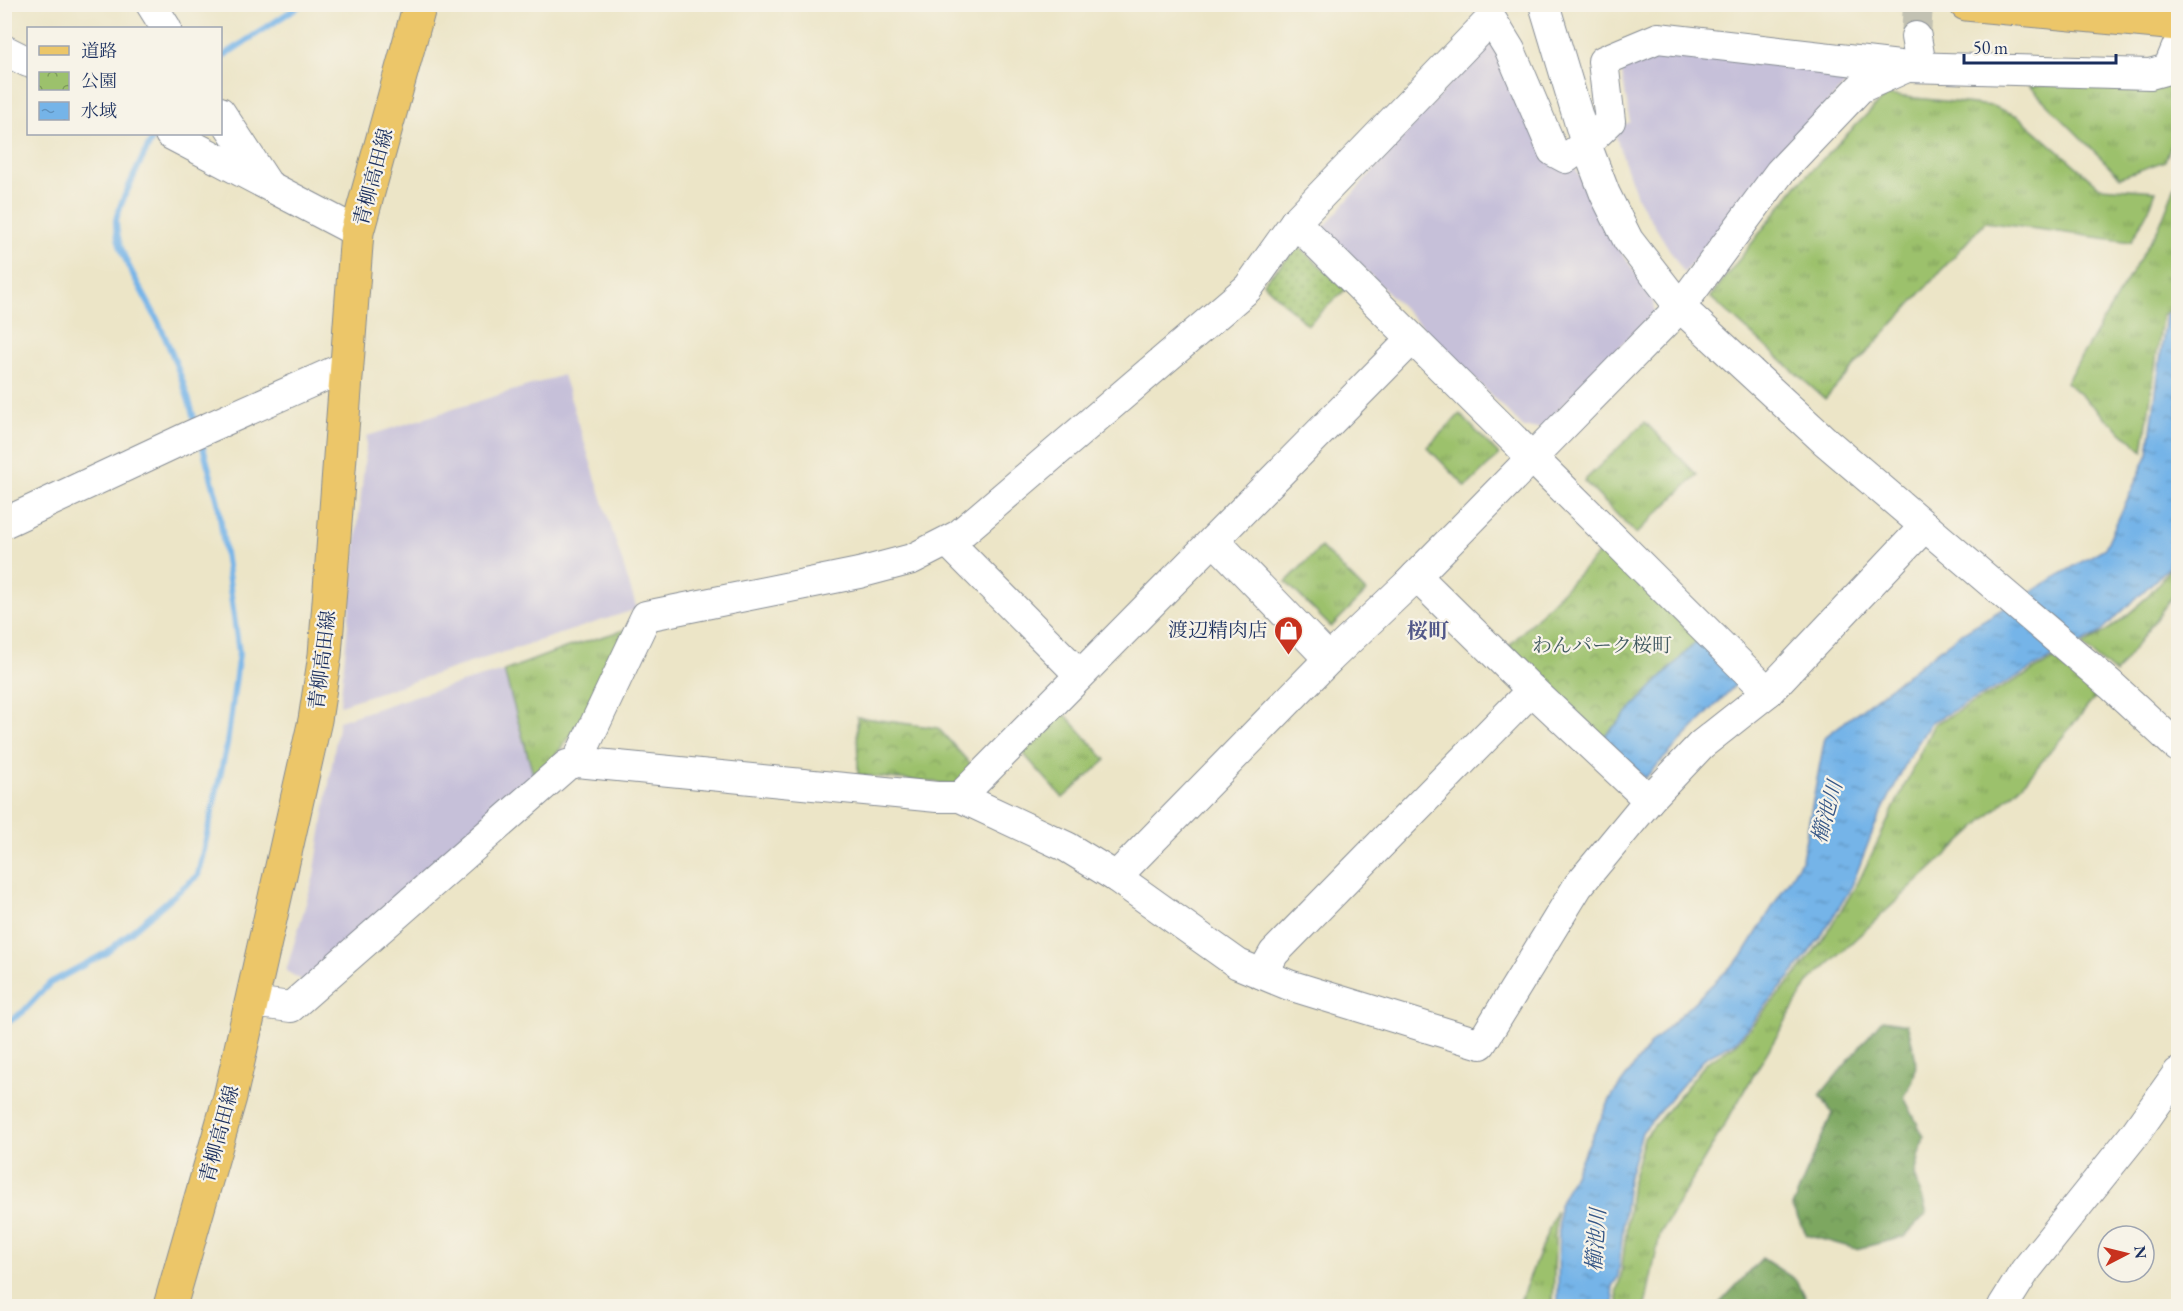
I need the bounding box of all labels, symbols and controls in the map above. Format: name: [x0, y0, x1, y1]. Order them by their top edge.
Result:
legend: [27, 27, 222, 135]
scale bar: [1964, 27, 2116, 65]
text: 50 m: [1973, 36, 2008, 59]
text: 道路: [81, 39, 117, 62]
text: 公園: [81, 69, 117, 92]
text: 水域: [81, 99, 117, 122]
street label: 青柳高田線: [348, 125, 398, 229]
street label: 青柳高田線: [303, 609, 341, 711]
shop icon: 渡辺精肉店: [1273, 614, 1305, 656]
place label: 渡辺精肉店: [1168, 617, 1268, 643]
district label: 桜町: [1407, 617, 1449, 644]
park label: わんパーク桜町: [1532, 632, 1672, 658]
water label: 櫛池川: [1805, 776, 1849, 846]
street label: 青柳高田線: [194, 1082, 244, 1186]
water label: 櫛池川: [1580, 1206, 1611, 1272]
north arrow: [2096, 1224, 2156, 1284]
text: N: [2129, 1245, 2152, 1260]

